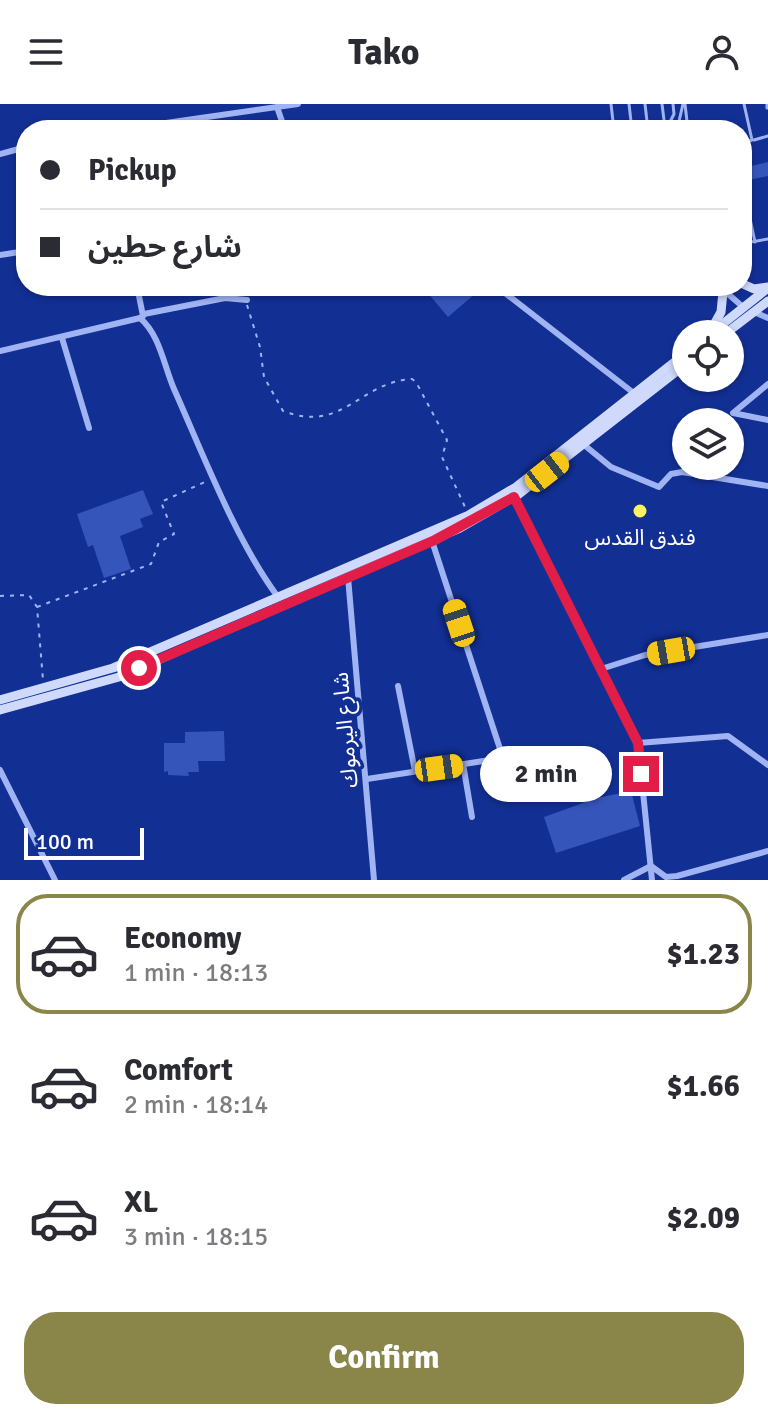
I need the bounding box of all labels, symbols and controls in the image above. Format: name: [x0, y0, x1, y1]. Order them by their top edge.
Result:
icon: menu: [24, 30, 68, 74]
text: Tako: [348, 30, 420, 75]
icon: person: [700, 30, 744, 74]
text: Pickup: [88, 152, 177, 189]
text: شارع حطين: [88, 229, 242, 266]
map controls: [672, 320, 744, 480]
button: locate: [672, 320, 744, 392]
button: layers: [672, 408, 744, 480]
car: [521, 448, 573, 496]
marker: فندق القدس: [631, 502, 649, 520]
place label: فندق القدس: [584, 524, 696, 551]
car: [440, 596, 478, 650]
car: [645, 635, 697, 667]
route start: [121, 650, 157, 686]
street label: شارع اليرموك: [326, 671, 366, 789]
callout: 2 min: [481, 746, 613, 802]
car: [414, 753, 464, 783]
route end: [623, 756, 659, 792]
text: 2 min: [515, 758, 577, 790]
scale bar: [24, 824, 144, 860]
text: 100 m: [36, 828, 94, 855]
icon: car: [28, 918, 100, 990]
text: Economy: [124, 920, 241, 957]
text: $1.23: [667, 936, 740, 973]
text: 1 min · 18:13: [124, 957, 268, 989]
icon: car: [28, 1050, 100, 1122]
text: Comfort: [124, 1052, 233, 1089]
text: $1.66: [667, 1068, 740, 1105]
text: 2 min · 18:14: [124, 1089, 268, 1121]
icon: car: [28, 1182, 100, 1254]
text: XL: [124, 1184, 158, 1221]
text: $2.09: [667, 1200, 740, 1237]
text: 3 min · 18:15: [124, 1221, 268, 1253]
button: Confirm: [24, 1312, 744, 1404]

